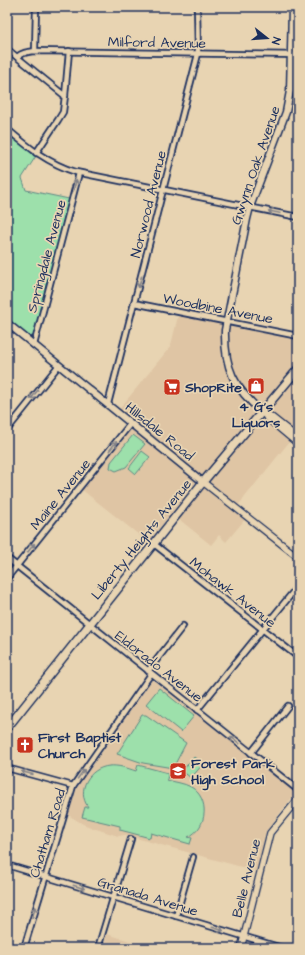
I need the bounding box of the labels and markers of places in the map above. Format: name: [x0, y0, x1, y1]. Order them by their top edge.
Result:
shop icon: 4 G's Liquors: [246, 376, 266, 396]
supermarket icon: ShopRite: [162, 377, 182, 397]
place label: ShopRite: [184, 378, 242, 398]
place label: 4 G's Liquors: [232, 397, 280, 433]
place label: First Baptist Church: [38, 728, 122, 764]
church icon: First Baptist Church: [15, 735, 35, 755]
place label: Forest Park High School: [191, 754, 275, 791]
school or university icon: Forest Park High School: [168, 761, 188, 781]

